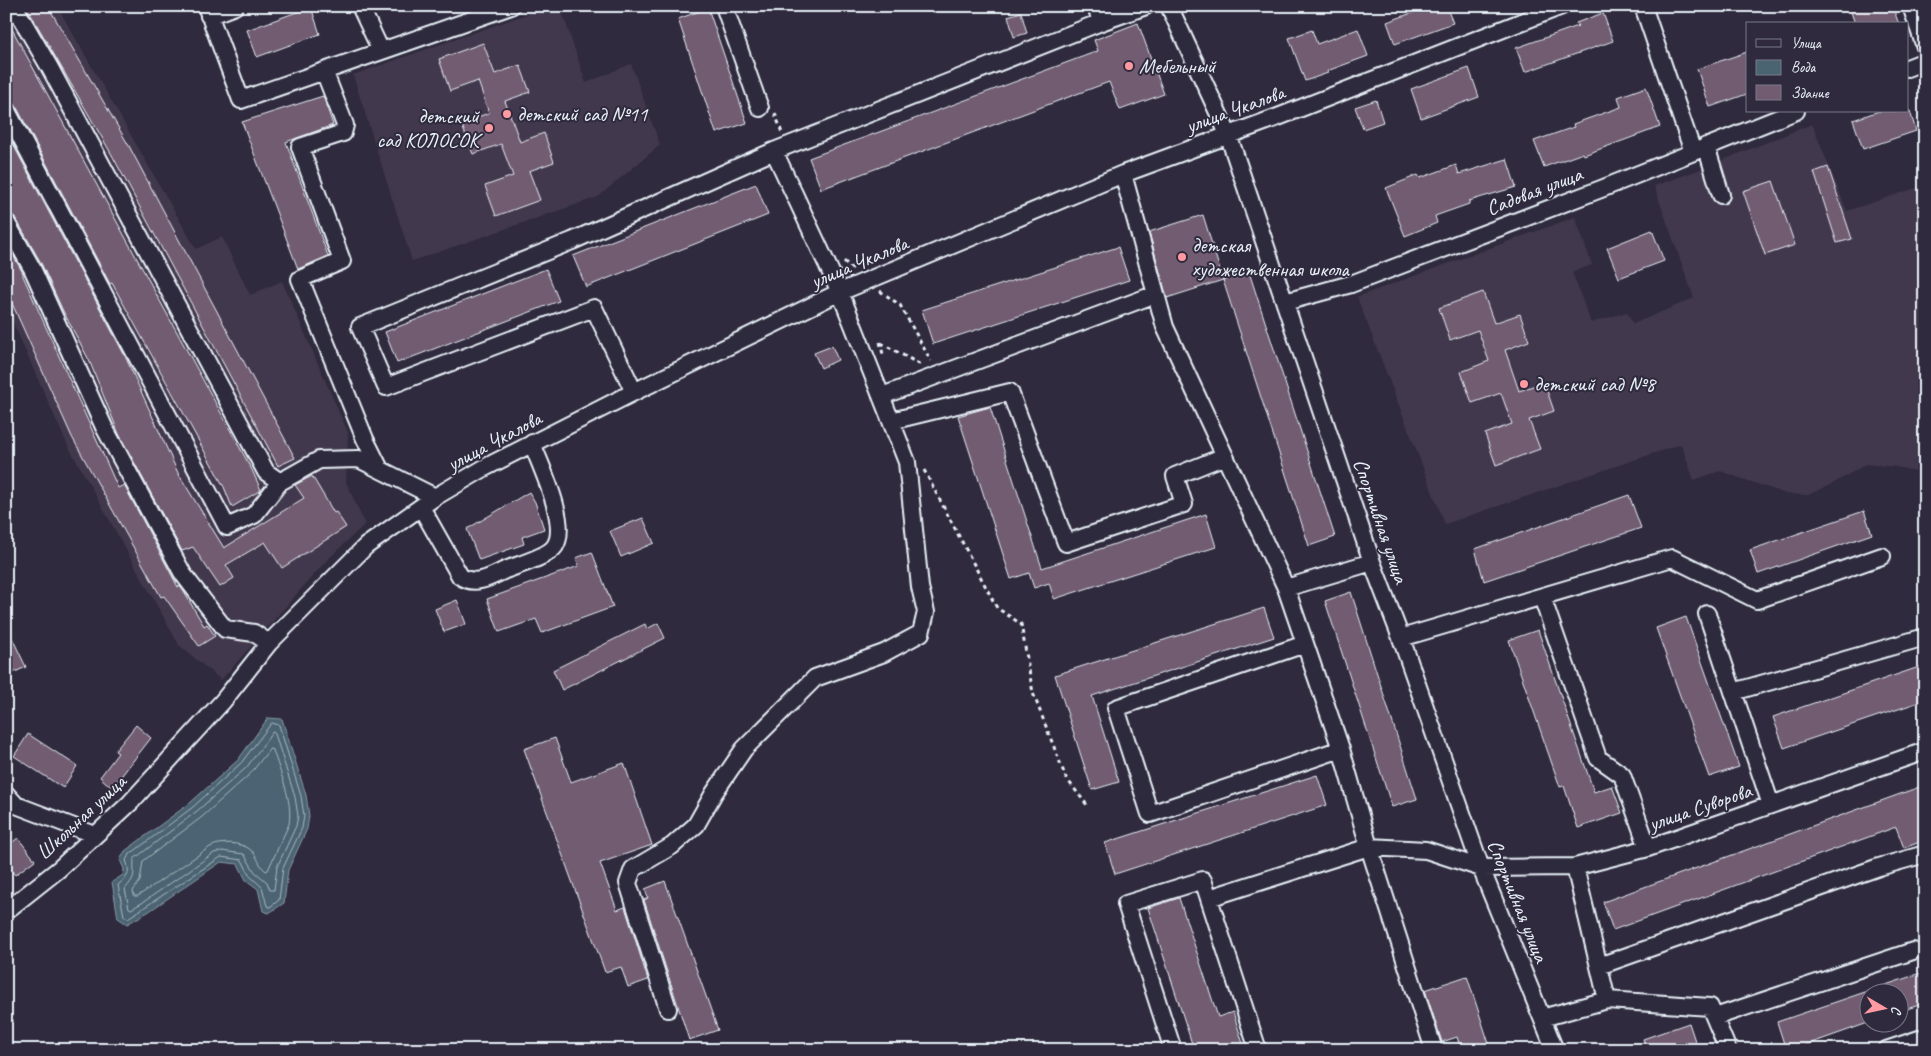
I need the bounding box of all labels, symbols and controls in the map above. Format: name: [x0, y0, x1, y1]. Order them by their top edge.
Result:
legend: [1746, 22, 1908, 112]
text: Улица: [1791, 34, 1822, 53]
place label: Мебельный: [1139, 53, 1217, 79]
text: Вода: [1791, 58, 1816, 77]
marker: Мебельный: [1123, 60, 1135, 72]
street label: улица Чкалова: [1180, 78, 1290, 140]
text: Здание: [1791, 84, 1830, 103]
place label: детский сад №11: [517, 101, 649, 127]
place label: детский сад КОЛОСОК: [377, 103, 484, 153]
marker: детский сад №11: [501, 108, 513, 120]
marker: детский сад КОЛОСОК: [483, 122, 495, 134]
street label: Садовая улица: [1482, 160, 1587, 221]
street label: улица Чкалова: [805, 229, 914, 295]
place label: детская художественная школа: [1192, 232, 1350, 282]
marker: детская художественная школа: [1176, 251, 1188, 263]
place label: детский сад №8: [1534, 371, 1658, 397]
marker: детский сад №8: [1518, 378, 1530, 390]
street label: улица Чкалова: [441, 404, 548, 478]
street label: Спортивная улица: [1348, 455, 1415, 588]
street label: Школьная улица: [31, 767, 133, 865]
street label: улица Суворова: [1643, 777, 1757, 837]
street label: Спортивная улица: [1482, 836, 1555, 968]
north arrow: [1858, 984, 1908, 1034]
text: С: [1887, 1005, 1905, 1017]

